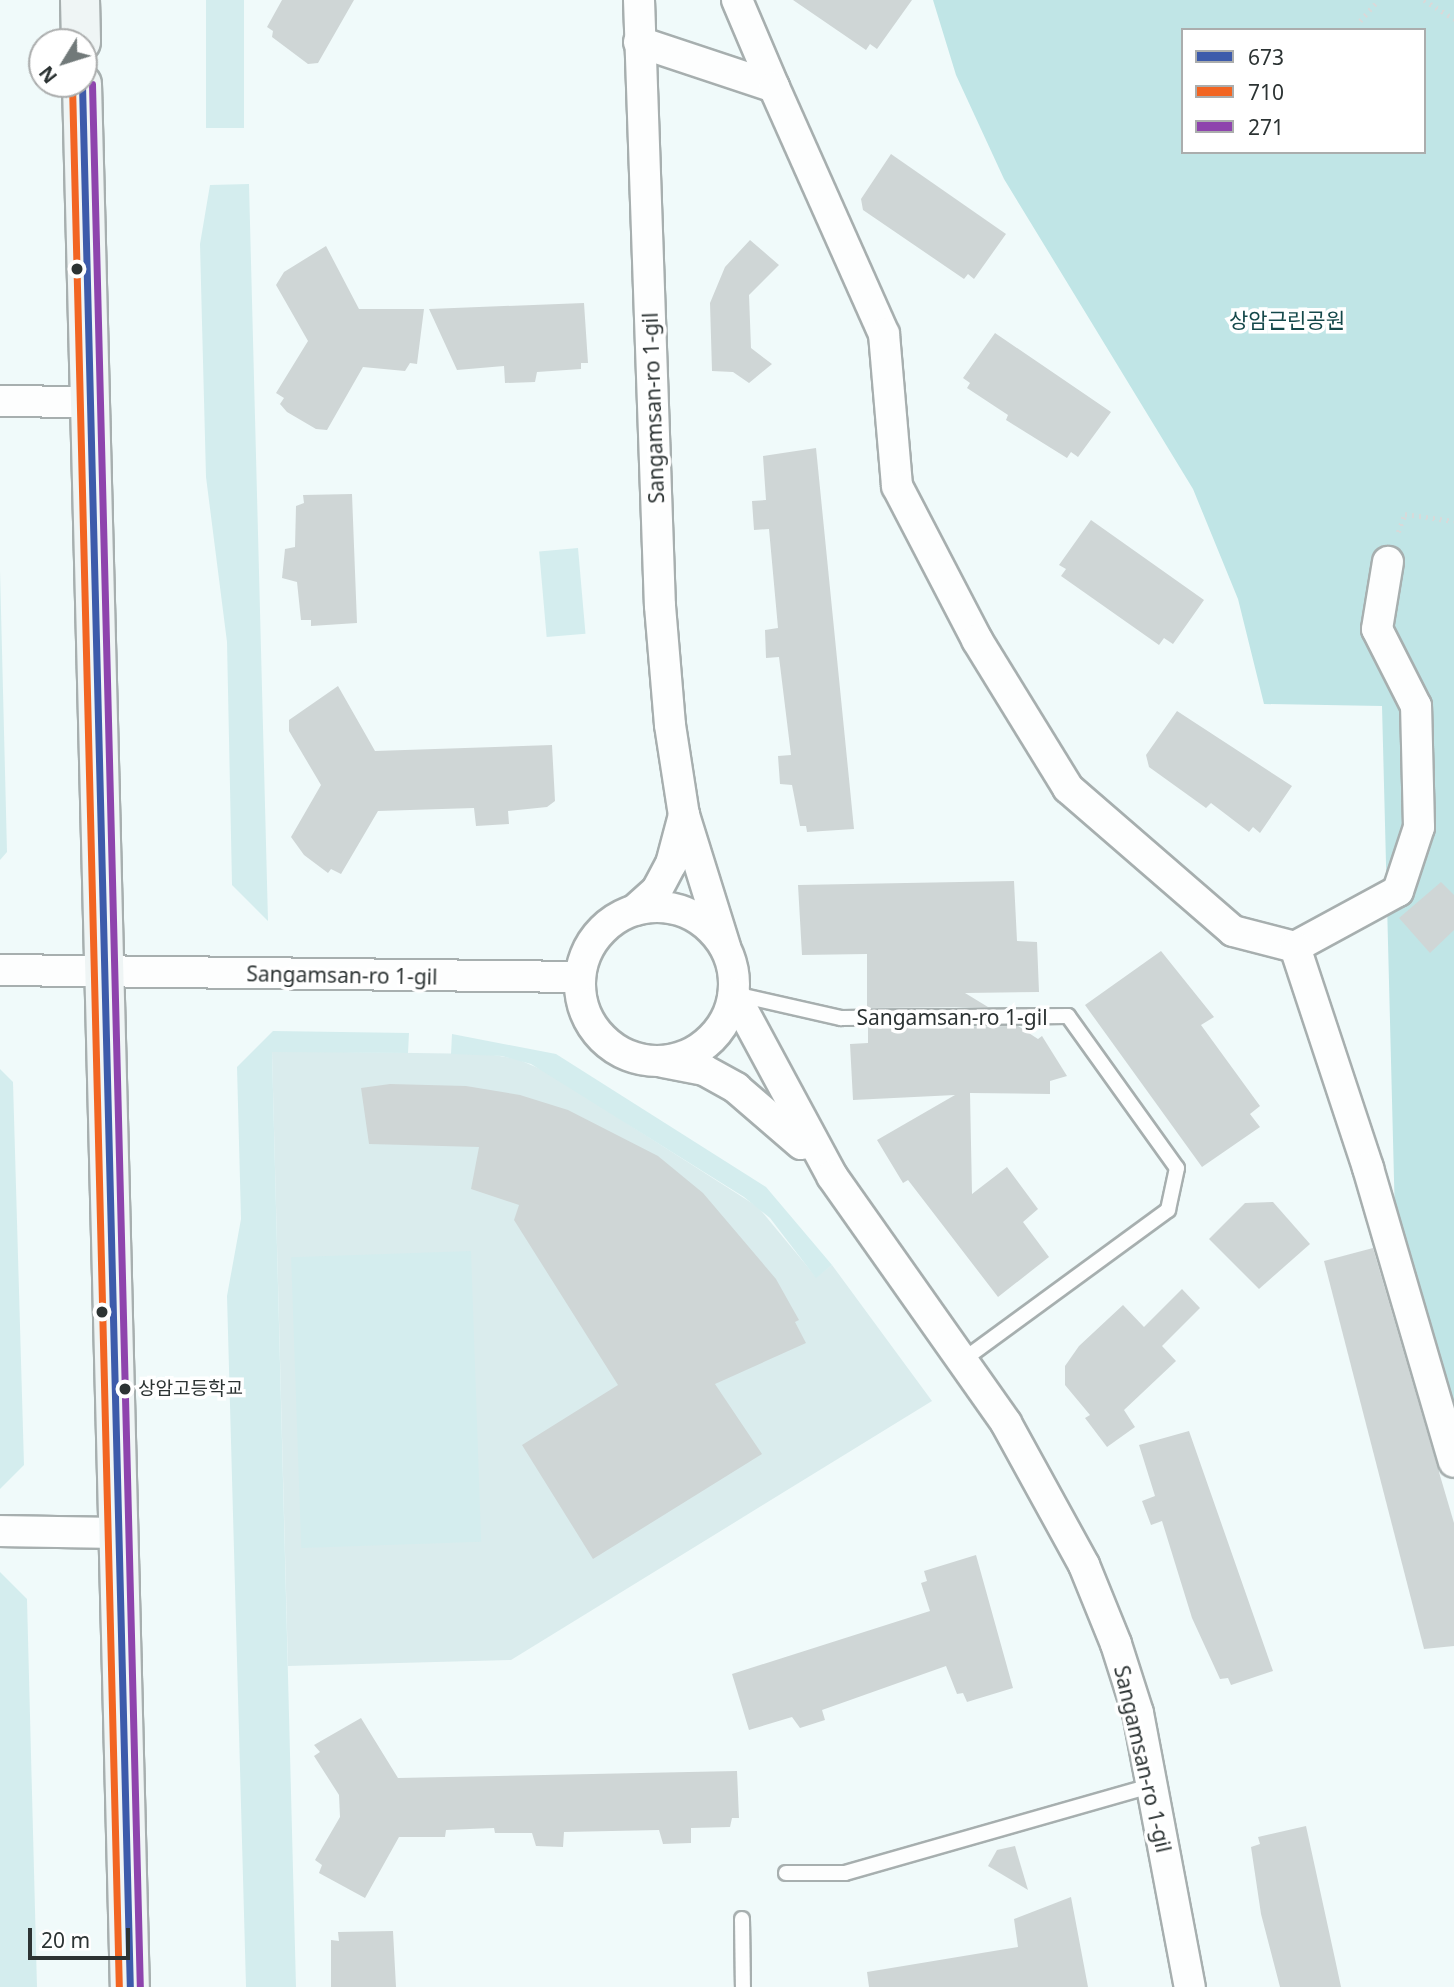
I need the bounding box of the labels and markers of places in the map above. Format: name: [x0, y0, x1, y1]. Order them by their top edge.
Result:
unlabelled marker: [70, 262, 84, 276]
unlabelled marker: [95, 1305, 109, 1319]
place label: 상암고등학교: [138, 1378, 243, 1400]
marker: 상암고등학교: [118, 1382, 132, 1396]

